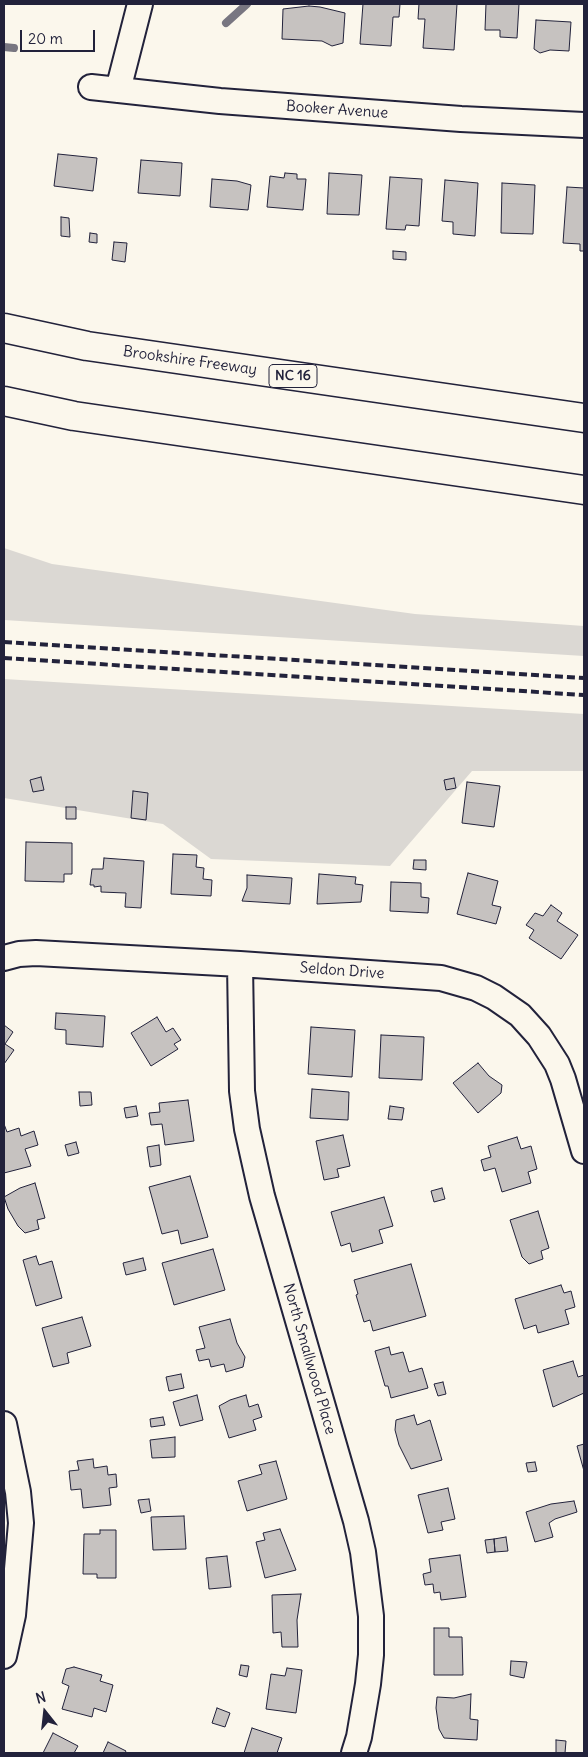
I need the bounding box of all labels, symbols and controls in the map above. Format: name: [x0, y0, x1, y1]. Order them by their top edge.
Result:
scale bar: [22, 20, 98, 52]
text: 20 m: [28, 29, 63, 48]
street label: Booker Avenue: [285, 97, 389, 123]
street label: Brookshire Freeway: [122, 343, 258, 379]
road number: NC 16: [269, 364, 317, 388]
street label: Seldon Drive: [299, 959, 385, 983]
street label: North Smallwood Place: [279, 1281, 339, 1437]
north arrow: [20, 1687, 70, 1737]
text: N: [34, 1688, 48, 1708]

